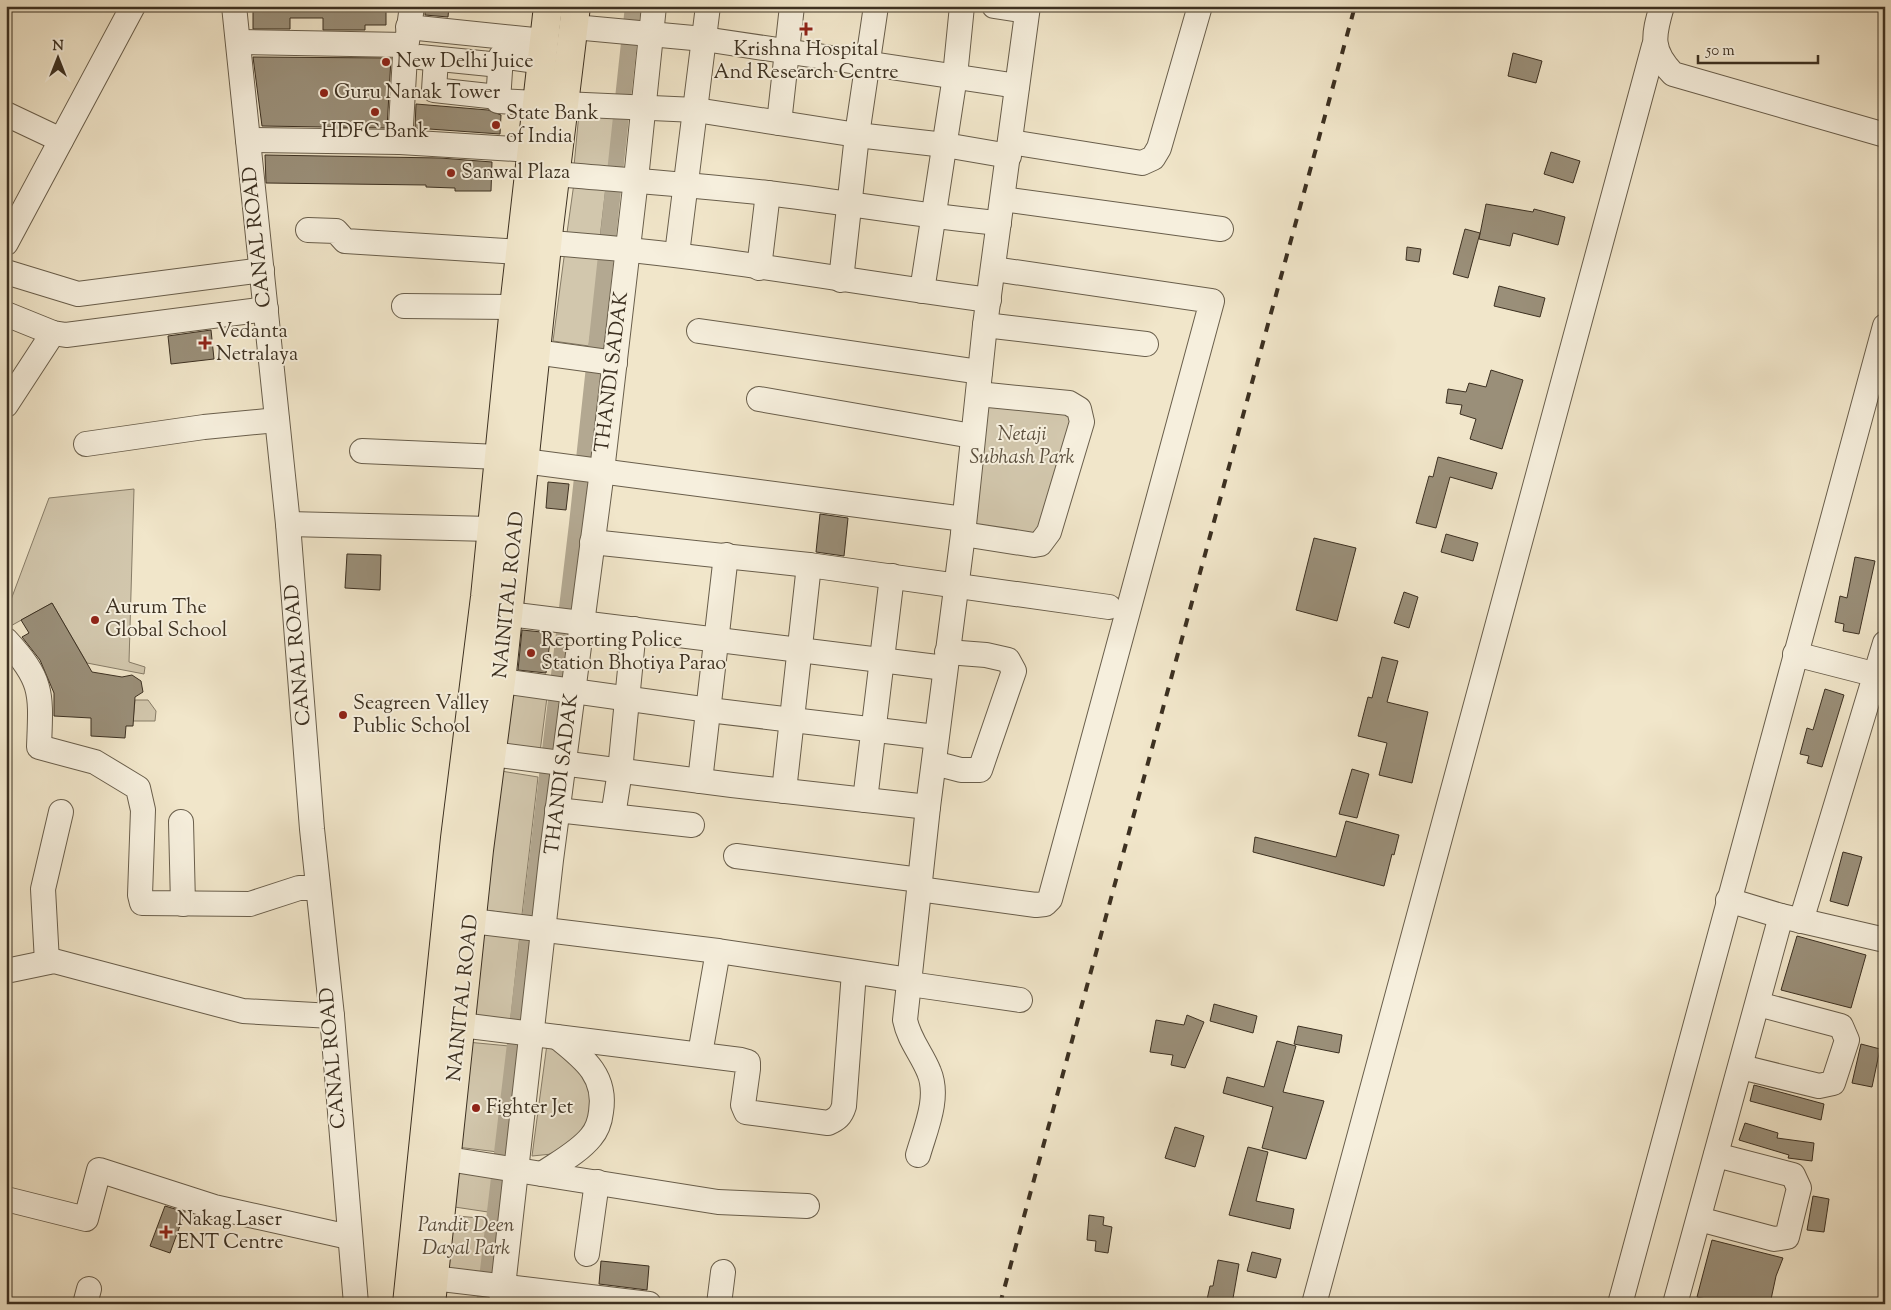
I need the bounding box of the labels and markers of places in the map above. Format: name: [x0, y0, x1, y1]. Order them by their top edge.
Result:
marker: Krishna Hospital And Research Centre: [799, 22, 813, 36]
place label: Krishna Hospital And Research Centre: [713, 36, 899, 88]
place label: New Delhi Juice: [396, 48, 534, 77]
marker: New Delhi Juice: [380, 56, 392, 68]
place label: Guru Nanak Tower: [334, 79, 501, 108]
marker: Guru Nanak Tower: [318, 87, 330, 99]
place label: State Bank of India: [506, 100, 599, 152]
marker: HDFC Bank: [369, 106, 381, 118]
place label: HDFC Bank: [321, 118, 429, 147]
marker: State Bank of India: [490, 119, 502, 131]
place label: Sanwal Plaza: [461, 159, 570, 188]
marker: Sanwal Plaza: [445, 167, 457, 179]
place label: Vedanta Netralaya: [216, 318, 298, 370]
marker: Vedanta Netralaya: [198, 336, 212, 350]
place label: Aurum The Global School: [105, 594, 228, 646]
marker: Aurum The Global School: [89, 614, 101, 626]
place label: Reporting Police Station Bhotiya Parao: [541, 627, 726, 679]
marker: Reporting Police Station Bhotiya Parao: [525, 647, 537, 659]
place label: Seagreen Valley Public School: [353, 690, 489, 742]
marker: Seagreen Valley Public School: [337, 709, 349, 721]
place label: Fighter Jet: [486, 1094, 574, 1123]
marker: Fighter Jet: [470, 1102, 482, 1114]
place label: Nakag Laser ENT Centre: [177, 1206, 284, 1258]
marker: Nakag Laser ENT Centre: [159, 1225, 173, 1239]

